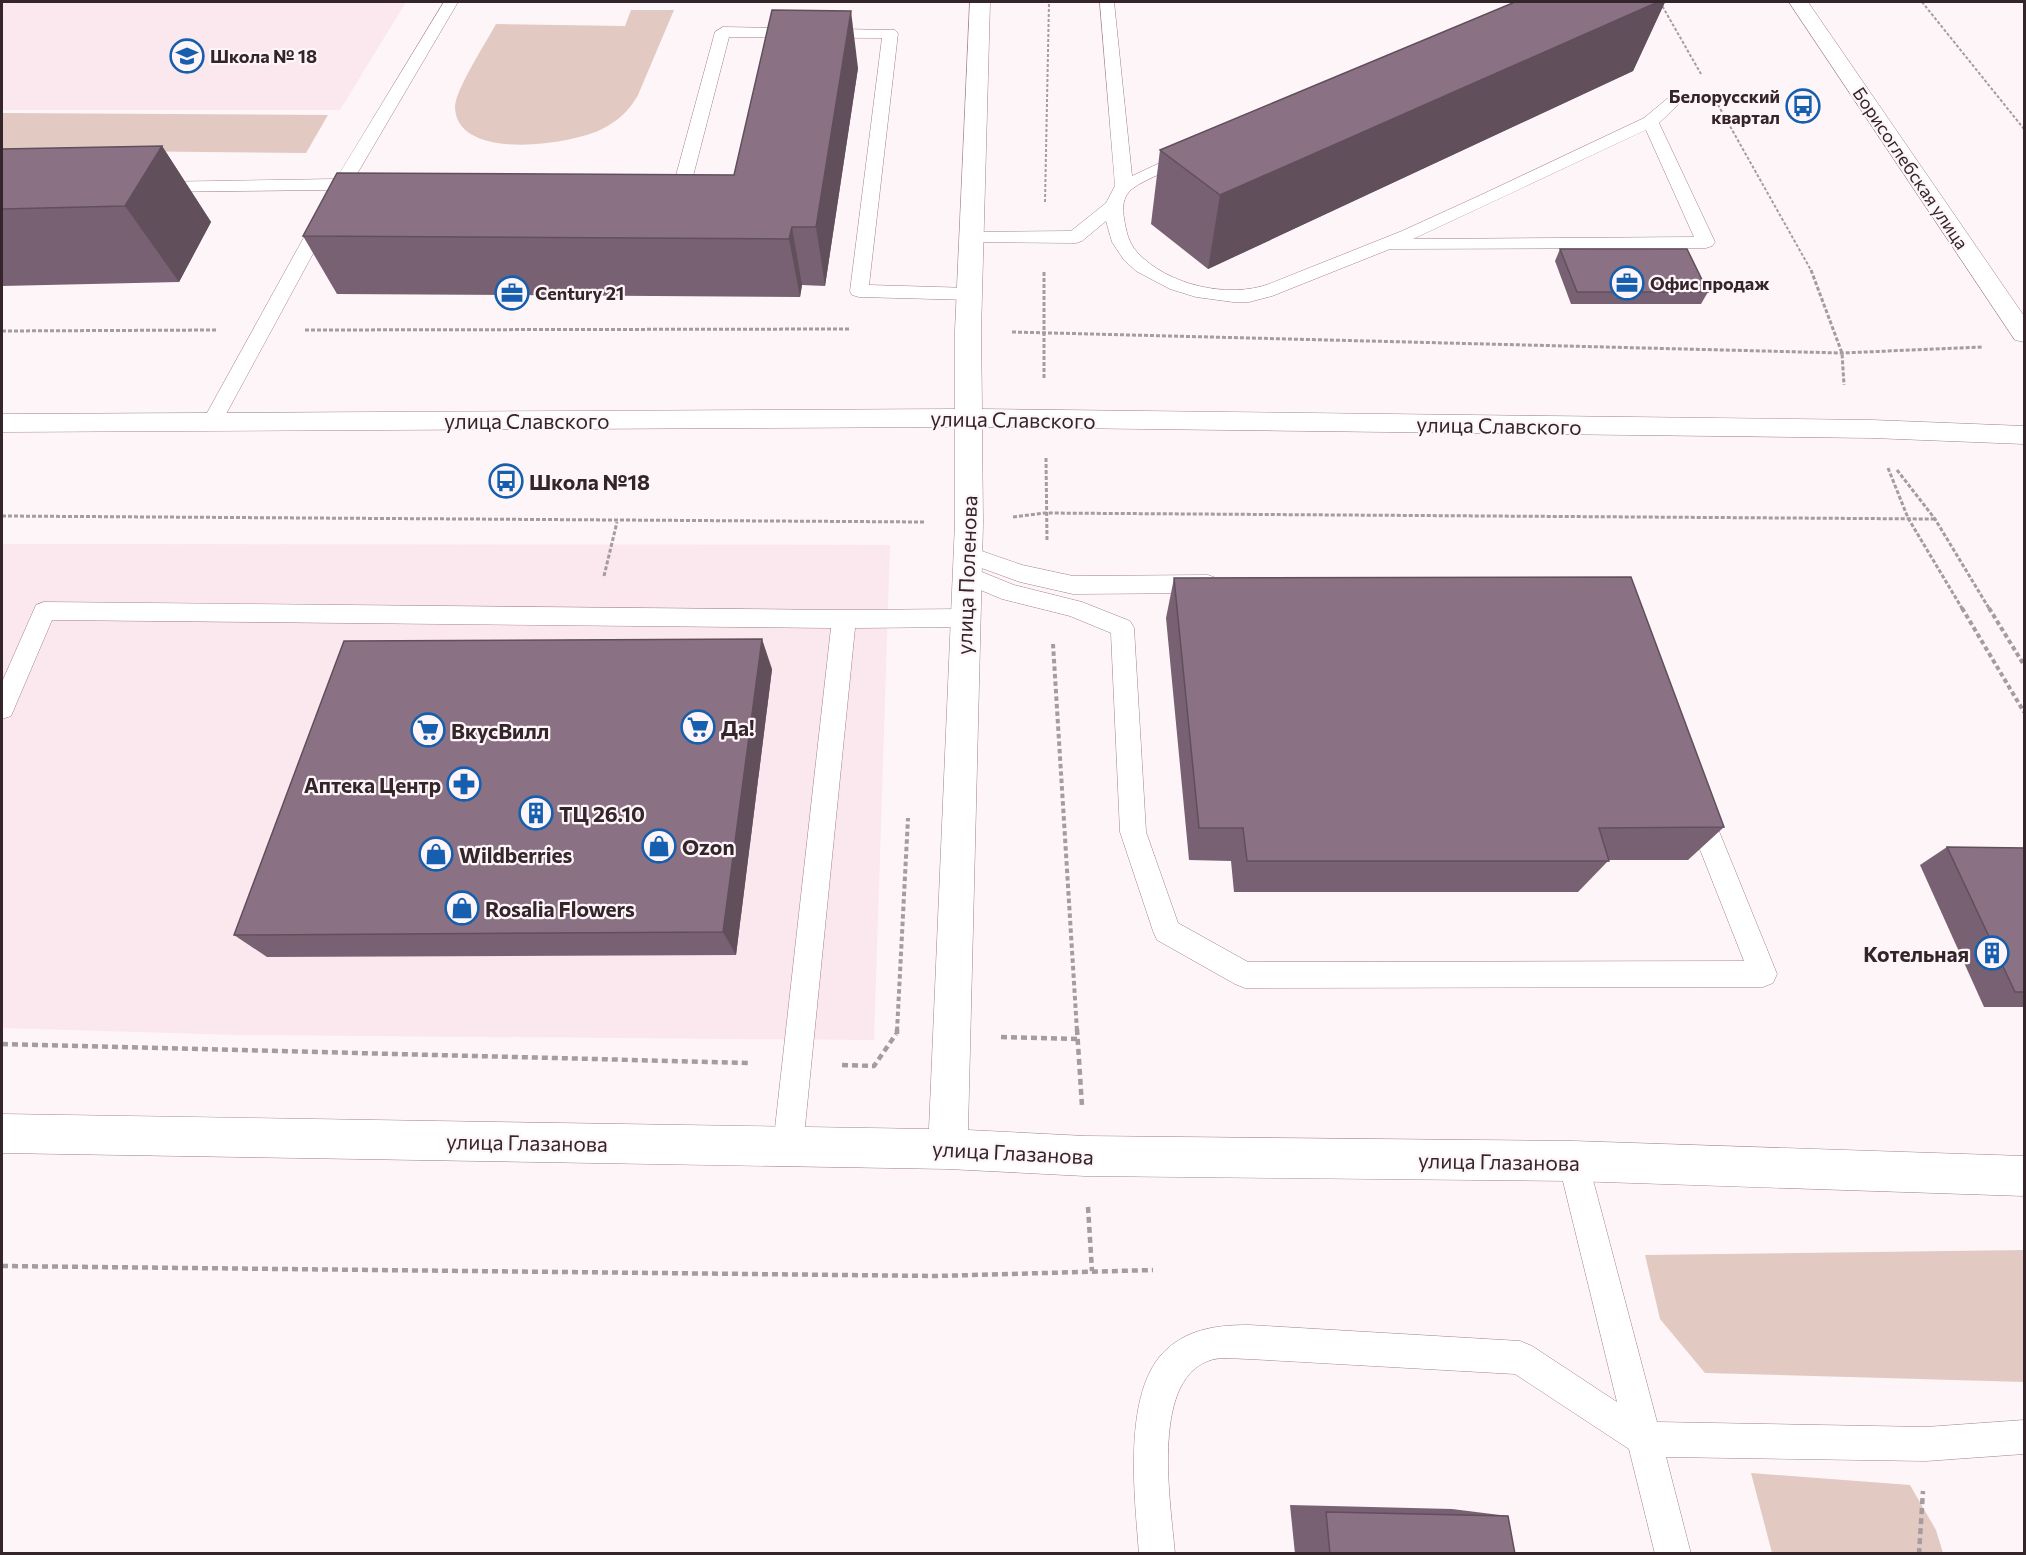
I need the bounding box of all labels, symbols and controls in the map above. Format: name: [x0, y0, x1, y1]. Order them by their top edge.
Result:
school or university icon: Школа № 18: [169, 38, 205, 74]
place label: Школа № 18: [210, 45, 317, 67]
street label: Борисоглебская улица: [1849, 83, 1973, 253]
place label: Белорусский квартал: [1669, 85, 1780, 128]
bus stop icon: Белорусский квартал: [1785, 88, 1821, 124]
office icon: Офис продаж: [1609, 265, 1645, 301]
place label: Офис продаж: [1650, 272, 1770, 294]
office icon: Century 21: [494, 275, 530, 311]
place label: Century 21: [535, 282, 624, 304]
street label: улица Славского: [930, 405, 1096, 433]
street label: улица Славского: [444, 408, 610, 433]
street label: улица Славского: [1416, 411, 1582, 439]
bus stop icon: Школа №18: [488, 463, 524, 499]
place label: Школа №18: [529, 469, 650, 494]
street label: улица Поленова: [951, 495, 981, 655]
supermarket icon: Да!: [680, 709, 716, 745]
supermarket icon: ВкусВилл: [410, 712, 446, 748]
place label: Да!: [721, 715, 754, 740]
place label: ВкусВилл: [451, 718, 549, 743]
pharmacy icon: Аптека Центр: [446, 766, 482, 802]
place label: Аптека Центр: [304, 772, 441, 797]
building icon: ТЦ 26.10: [518, 795, 554, 831]
place label: ТЦ 26.10: [559, 801, 645, 826]
shop icon: Ozon: [641, 828, 677, 864]
place label: Ozon: [682, 834, 735, 859]
shop icon: Wildberries: [418, 836, 454, 872]
place label: Wildberries: [459, 842, 573, 867]
shop icon: Rosalia Flowers: [444, 890, 480, 926]
place label: Rosalia Flowers: [485, 896, 635, 921]
building icon: Котельная: [1974, 935, 2010, 971]
place label: Котельная: [1863, 941, 1969, 966]
street label: улица Глазанова: [446, 1128, 608, 1156]
street label: улица Глазанова: [932, 1135, 1094, 1169]
street label: улица Глазанова: [1418, 1147, 1580, 1175]

